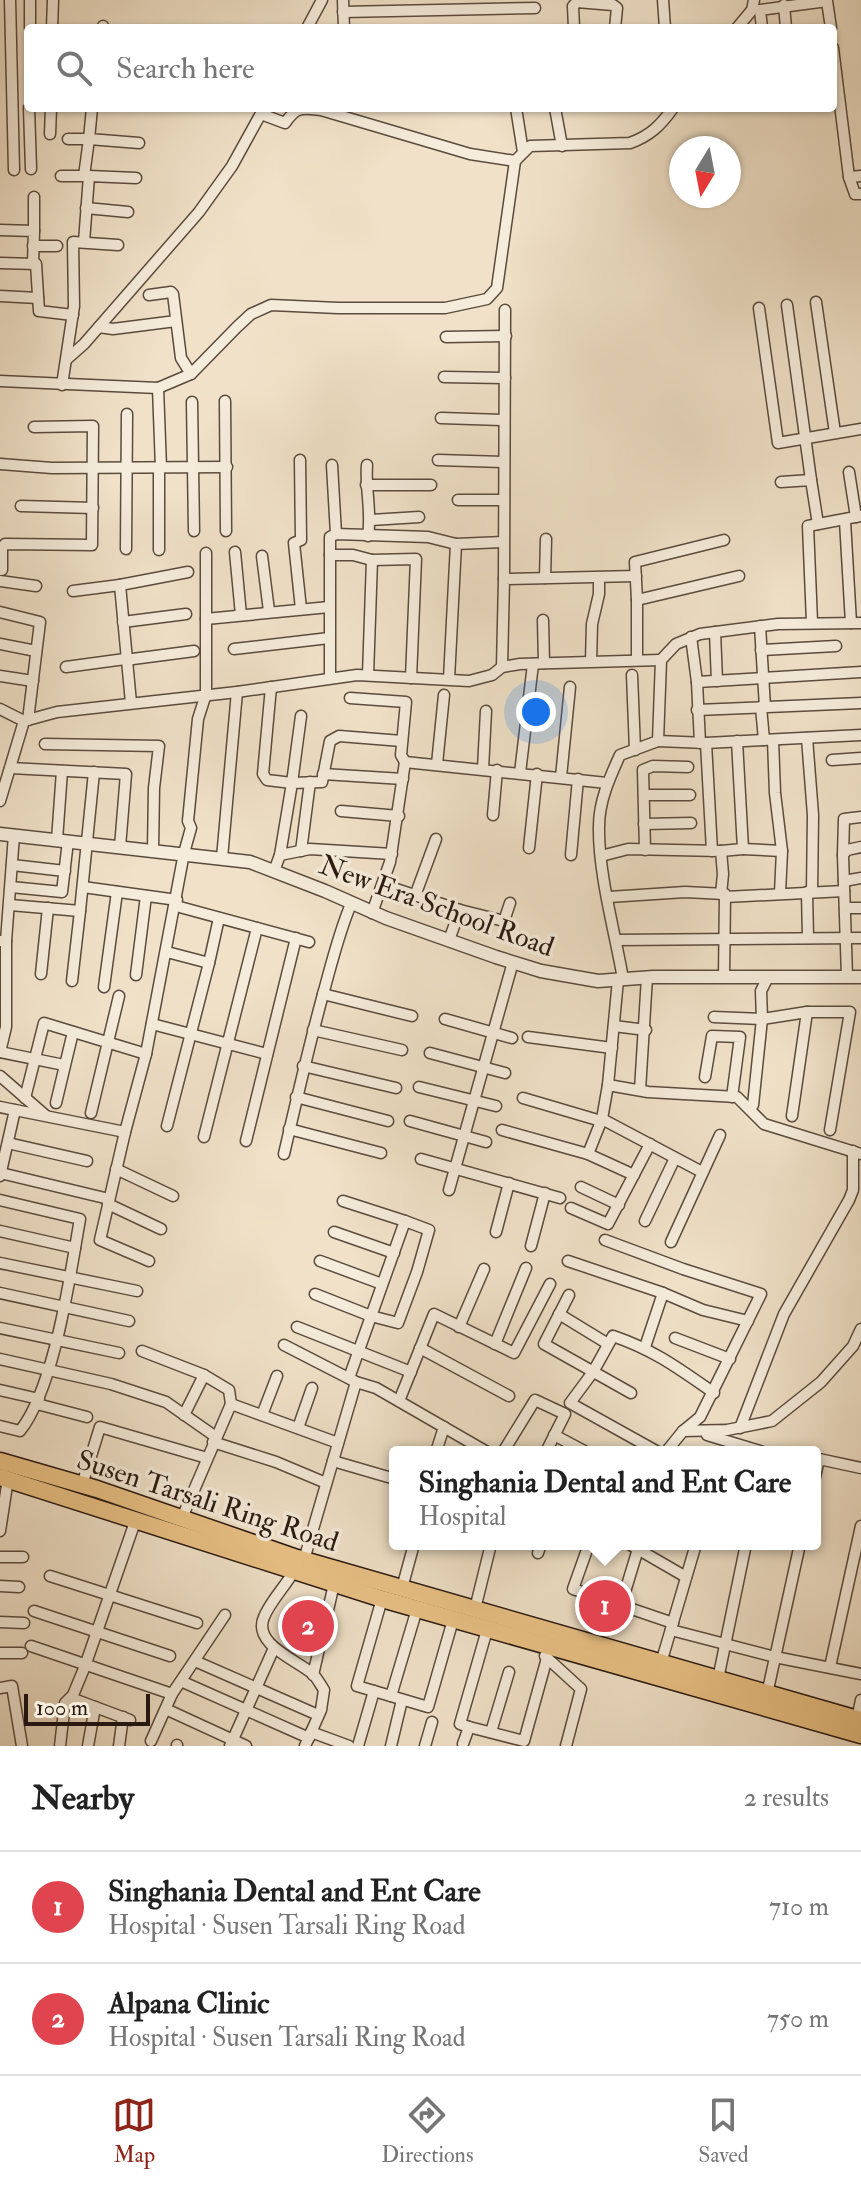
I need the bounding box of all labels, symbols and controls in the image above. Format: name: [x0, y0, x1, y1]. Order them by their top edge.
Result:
search box: [24, 24, 837, 112]
icon: search: [52, 46, 96, 90]
text: Search here: [116, 50, 255, 87]
north arrow: [669, 136, 741, 208]
your location: [516, 692, 556, 732]
street label: New Era School Road: [314, 848, 559, 965]
street label: Susen Tarsali Ring Road: [72, 1443, 343, 1560]
popup: [389, 1446, 821, 1550]
text: Singhania Dental and Ent Care: [419, 1464, 791, 1501]
text: Hospital: [419, 1501, 507, 1533]
pin: 1: [579, 1576, 631, 1636]
pin: 2: [282, 1596, 334, 1656]
scale bar: [24, 1690, 150, 1726]
text: 100 m: [36, 1694, 88, 1722]
text: Nearby: [32, 1777, 134, 1820]
text: 2 results: [744, 1782, 829, 1814]
text: Singhania Dental and Ent Care: [108, 1873, 481, 1910]
text: 1: [53, 1891, 63, 1923]
text: 710 m: [769, 1891, 829, 1923]
text: Hospital · Susen Tarsali Ring Road: [108, 1910, 465, 1942]
text: Alpana Clinic: [108, 1985, 269, 2022]
text: 2: [51, 2003, 65, 2035]
text: 750 m: [767, 2003, 829, 2035]
text: Hospital · Susen Tarsali Ring Road: [108, 2022, 465, 2054]
tab: Map: [112, 2093, 156, 2169]
tab: Directions: [381, 2093, 474, 2169]
tab: Saved: [698, 2093, 749, 2169]

